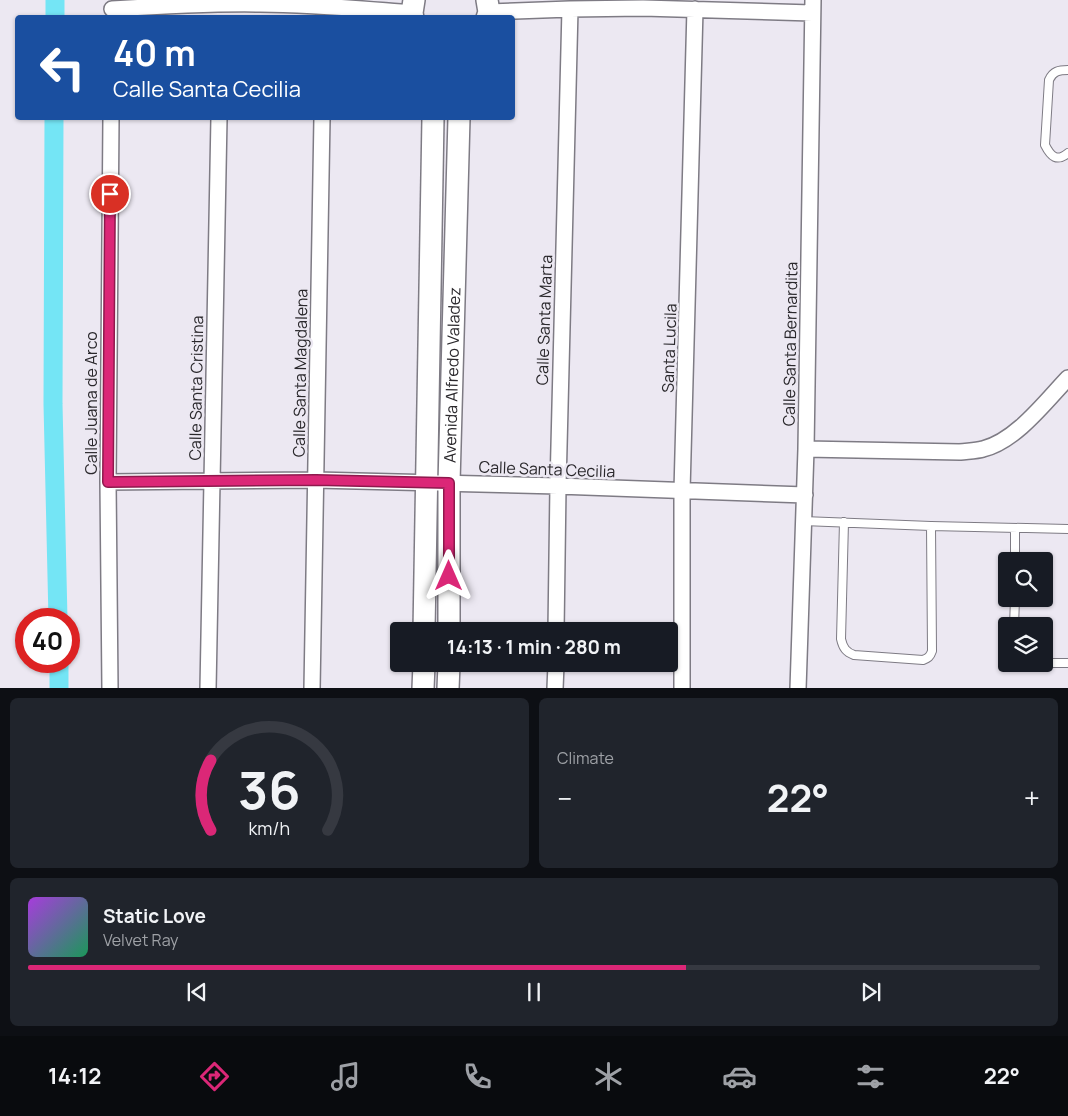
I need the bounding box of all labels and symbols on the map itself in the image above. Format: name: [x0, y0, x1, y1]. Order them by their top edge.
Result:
pin: [89, 173, 131, 215]
street label: Calle Santa Marta: [531, 254, 557, 386]
street label: Calle Santa Bernardita: [778, 262, 802, 426]
street label: Avenida Alfredo Valadez: [439, 287, 465, 463]
street label: Calle Santa Magdalena: [288, 289, 312, 457]
street label: Santa Lucila: [656, 303, 682, 393]
street label: Calle Santa Cristina: [184, 315, 208, 461]
street label: Calle Juana de Arco: [80, 331, 102, 475]
street label: Calle Santa Cecilia: [478, 456, 616, 482]
position arrow: [422, 549, 474, 601]
speed limit sign: 40: [15, 608, 80, 673]

